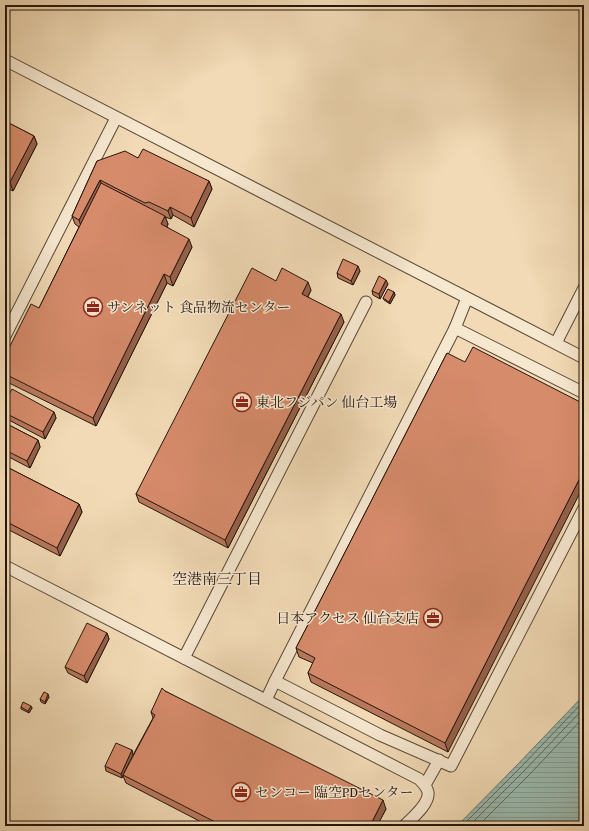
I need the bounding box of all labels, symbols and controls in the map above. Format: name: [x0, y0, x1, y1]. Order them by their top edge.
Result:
office icon: サンネット 食品物流センター: [82, 296, 104, 318]
place label: サンネット 食品物流センター: [107, 297, 290, 317]
office icon: 東北フジパン 仙台工場: [231, 391, 253, 413]
place label: 東北フジパン 仙台工場: [256, 392, 398, 412]
district label: 空港南三丁目: [172, 568, 262, 589]
office icon: 日本アクセス 仙台支店: [422, 607, 444, 629]
place label: 日本アクセス 仙台支店: [276, 608, 419, 628]
office icon: センコー 臨空PDセンター: [230, 781, 252, 803]
place label: センコー 臨空PDセンター: [255, 782, 414, 802]

